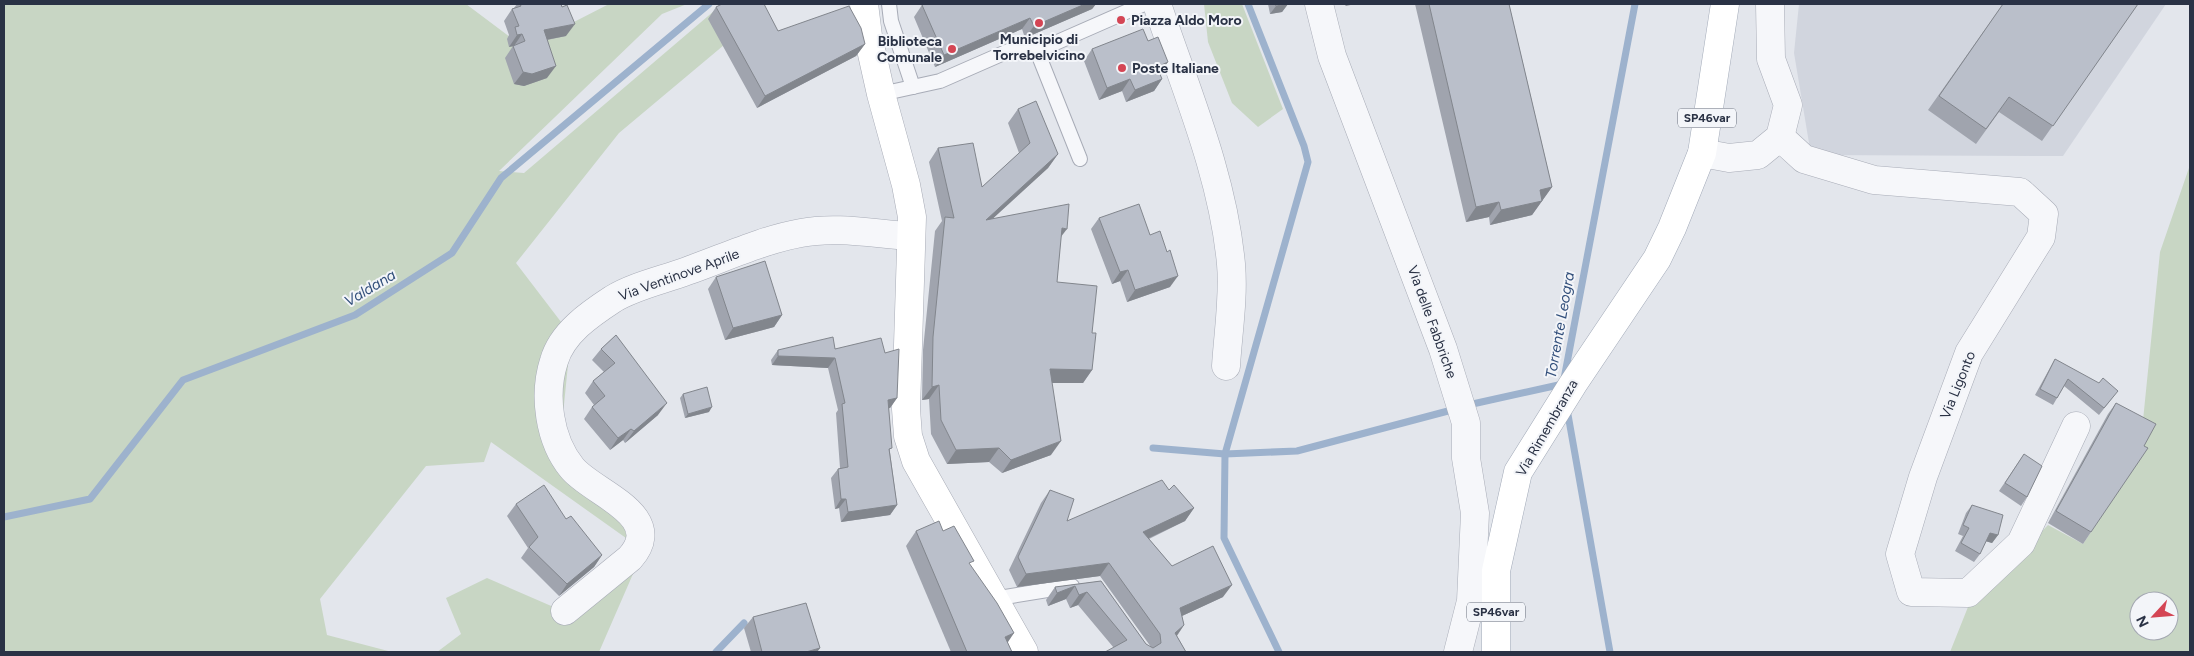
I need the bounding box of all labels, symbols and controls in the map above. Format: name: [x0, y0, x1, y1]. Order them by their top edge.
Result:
place label: Piazza Aldo Moro: [1131, 12, 1242, 29]
marker: Piazza Aldo Moro: [1115, 14, 1127, 26]
marker: Municipio di Torrebelvicino: [1033, 17, 1045, 29]
place label: Municipio di Torrebelvicino: [993, 31, 1085, 64]
place label: Biblioteca Comunale: [877, 33, 942, 66]
marker: Biblioteca Comunale: [946, 43, 958, 55]
place label: Poste Italiane: [1132, 60, 1219, 77]
marker: Poste Italiane: [1116, 62, 1128, 74]
road number: SP46var: [1678, 109, 1736, 128]
street label: Via Ventinove Aprile: [616, 245, 742, 305]
street label: Via delle Fabbriche: [1404, 263, 1460, 381]
water label: Valdana: [341, 266, 399, 310]
water label: Torrente Leogra: [1542, 270, 1578, 380]
street label: Via Ligonto: [1937, 349, 1979, 421]
street label: Via Rimembranza: [1512, 377, 1582, 479]
north arrow: [2129, 591, 2179, 641]
road number: SP46var: [1467, 602, 1525, 622]
text: N: [2133, 613, 2153, 630]

